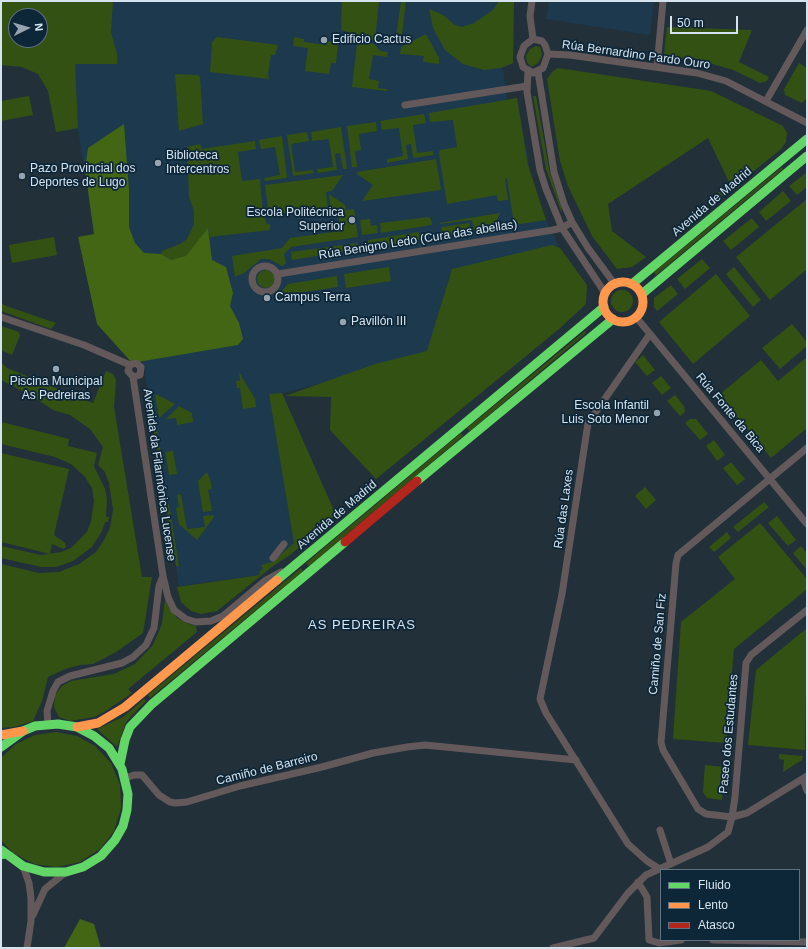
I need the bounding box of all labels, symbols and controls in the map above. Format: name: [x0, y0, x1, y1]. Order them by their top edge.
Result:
north arrow: [8, 8, 48, 48]
scale bar: [672, 8, 740, 34]
text: 50 m: [677, 16, 704, 30]
text: N: [33, 23, 45, 32]
place label: Edificio Cactus: [332, 33, 411, 47]
marker: Edificio Cactus: [319, 35, 329, 45]
street label: Rúa Bernardino Pardo Ouro: [561, 37, 711, 73]
place label: Biblioteca Intercentros: [166, 149, 229, 177]
marker: Biblioteca Intercentros: [153, 158, 163, 168]
place label: Pazo Provincial dos Deportes de Lugo: [30, 162, 135, 190]
street label: Avenida de Madrid: [669, 164, 755, 240]
marker: Pazo Provincial dos Deportes de Lugo: [17, 171, 27, 181]
place label: Escola Politécnica Superior: [247, 206, 344, 234]
marker: Escola Politécnica Superior: [347, 215, 357, 225]
street label: Rúa Benigno Ledo (Cura das abellas): [318, 217, 518, 263]
place label: Campus Terra: [275, 291, 350, 305]
marker: Campus Terra: [262, 293, 272, 303]
place label: Pavillón III: [351, 315, 406, 329]
marker: Pavillón III: [338, 317, 348, 327]
marker: Piscina Municipal As Pedreiras: [51, 364, 61, 374]
street label: Rúa Fonte da Bica: [693, 370, 767, 456]
place label: Piscina Municipal As Pedreiras: [10, 375, 102, 403]
street label: Avenida da Filarmónica Lucense: [140, 388, 178, 562]
place label: Escola Infantil Luis Soto Menor: [562, 399, 649, 427]
marker: Escola Infantil Luis Soto Menor: [652, 408, 662, 418]
street label: Rúa das Laxes: [551, 468, 577, 550]
street label: Avenida de Madrid: [294, 477, 380, 553]
street label: Camiño de San Fiz: [646, 593, 670, 695]
district label: AS PEDREIRAS: [308, 617, 416, 633]
street label: Paseo dos Estudantes: [717, 674, 741, 794]
street label: Camiño de Barreiro: [215, 749, 319, 789]
legend: [660, 869, 800, 941]
text: Fluido: [698, 878, 731, 892]
text: Lento: [698, 898, 728, 912]
text: Atasco: [698, 918, 735, 932]

